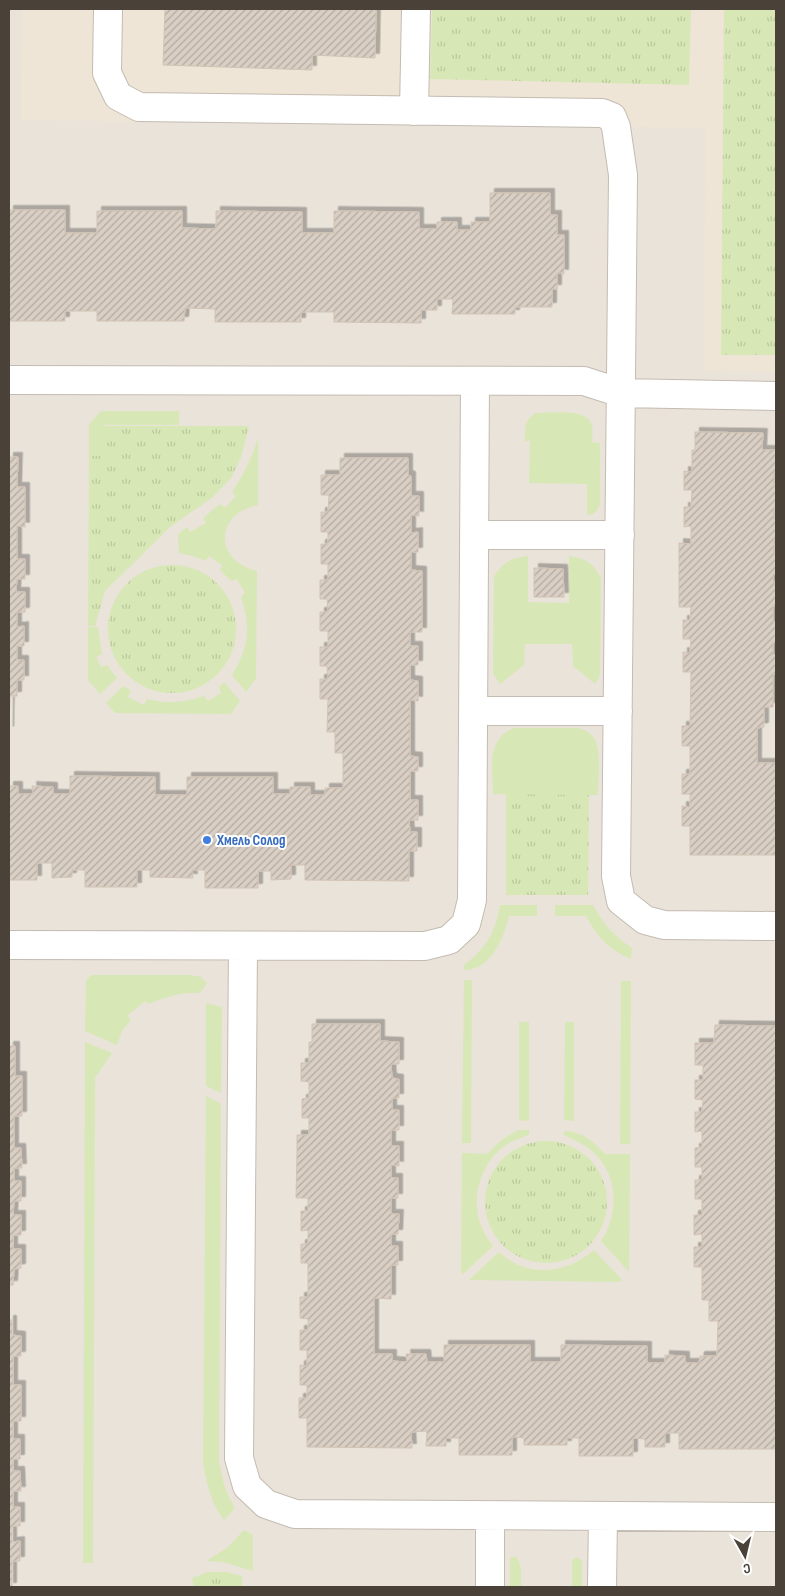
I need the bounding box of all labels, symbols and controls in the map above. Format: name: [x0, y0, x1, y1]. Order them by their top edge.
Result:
place label: Хмель Солод: [216, 831, 286, 850]
marker: Хмель Солод: [201, 834, 213, 846]
north arrow: [720, 1531, 770, 1581]
text: С: [742, 1559, 751, 1577]

